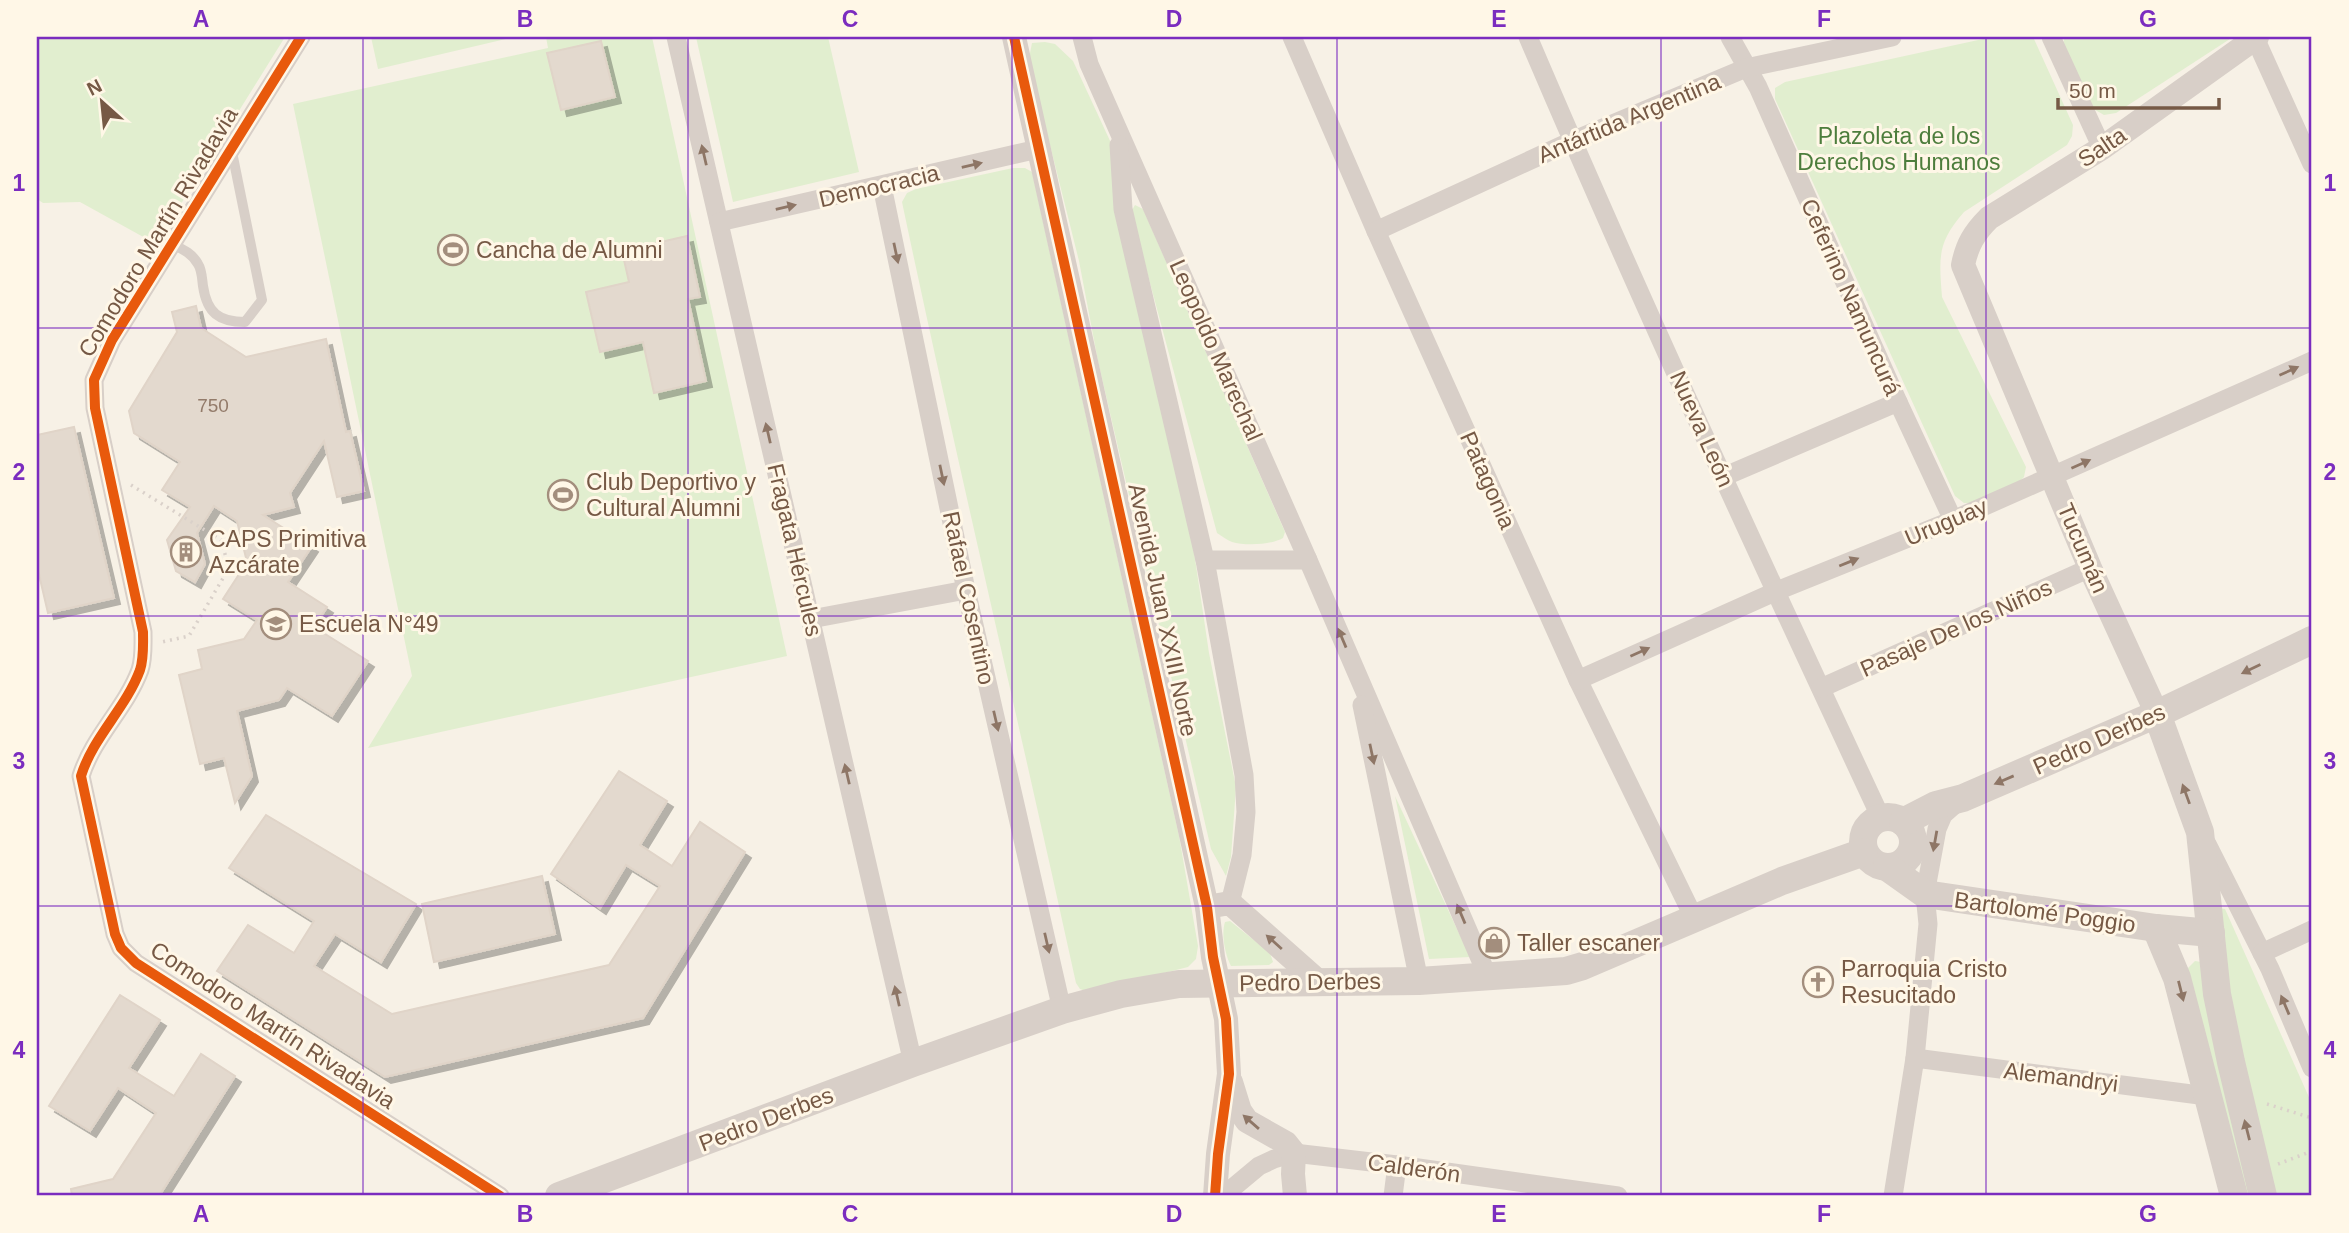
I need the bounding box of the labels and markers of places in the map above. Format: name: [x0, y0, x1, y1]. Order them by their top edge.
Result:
sports icon: Cancha de Alumni: [436, 233, 470, 267]
place label: Cancha de Alumni: [476, 237, 663, 263]
place label: Club Deportivo y Cultural Alumni: [586, 469, 757, 521]
sports icon: Club Deportivo y Cultural Alumni: [546, 478, 580, 512]
place label: CAPS Primitiva Azcárate: [209, 526, 366, 578]
building icon: CAPS Primitiva Azcárate: [169, 535, 203, 569]
school or university icon: Escuela N°49: [259, 607, 293, 641]
place label: Escuela N°49: [299, 611, 439, 637]
shop icon: Taller escaner: [1477, 926, 1511, 960]
place label: Taller escaner: [1517, 930, 1661, 956]
place label: Parroquia Cristo Resucitado: [1841, 956, 2007, 1008]
church icon: Parroquia Cristo Resucitado: [1801, 965, 1835, 999]

